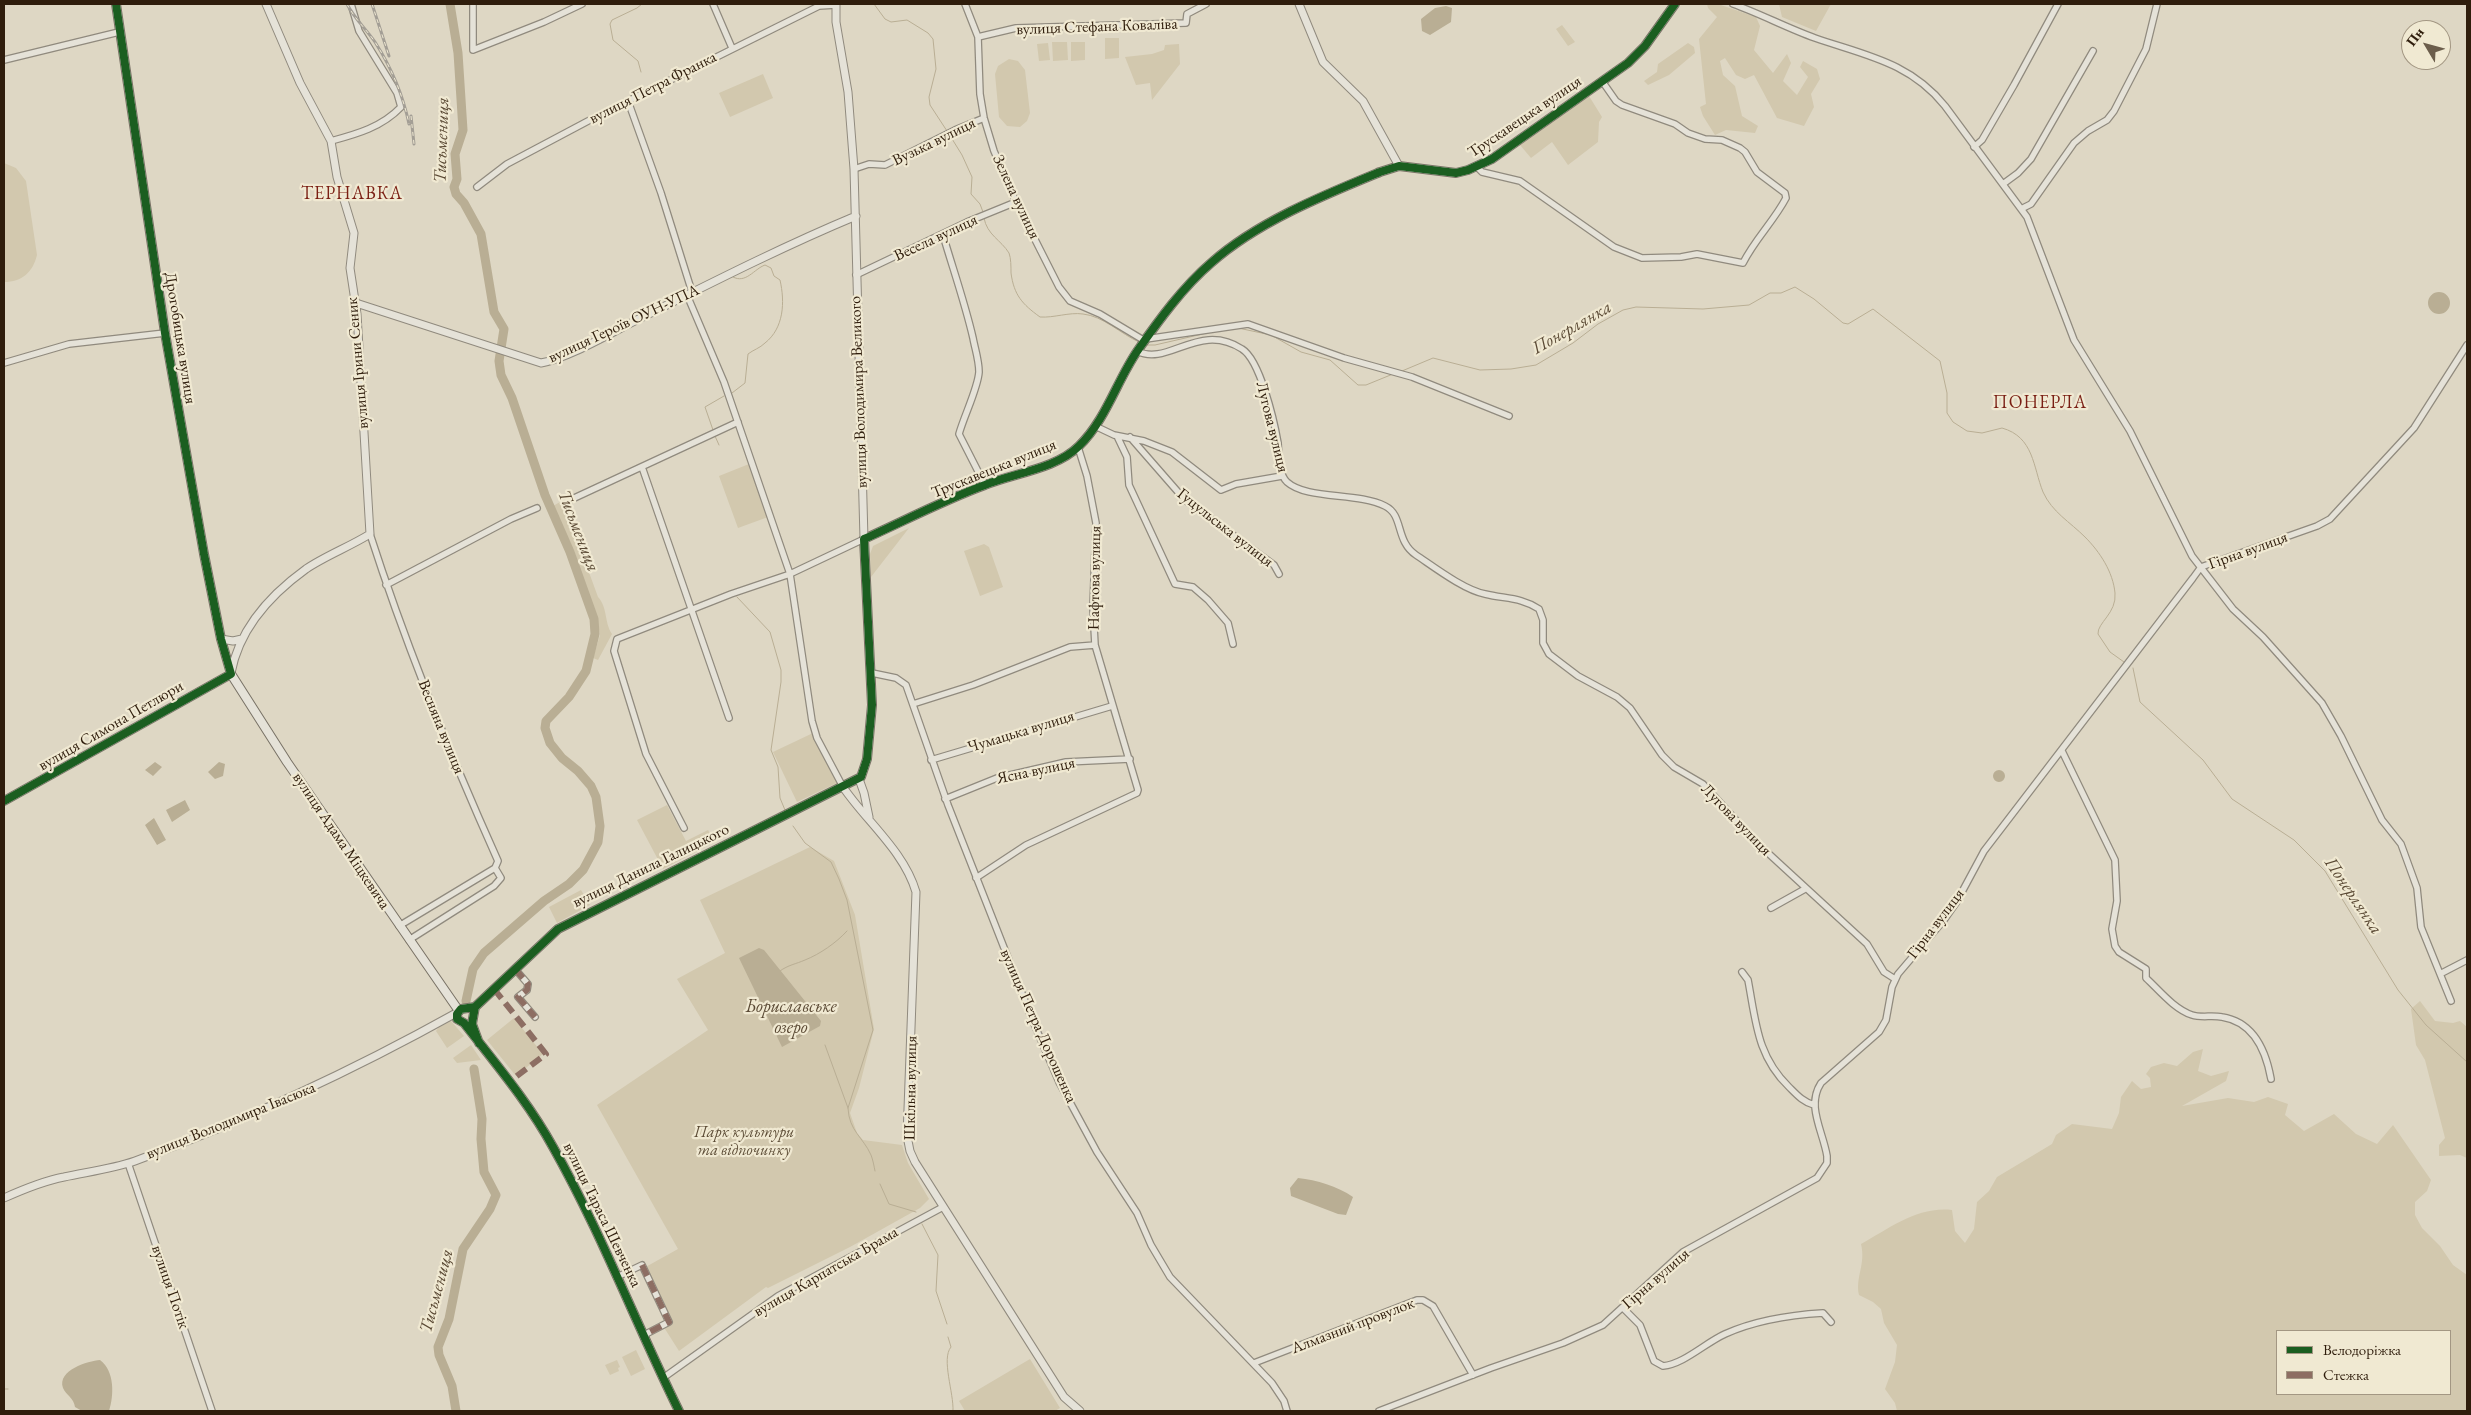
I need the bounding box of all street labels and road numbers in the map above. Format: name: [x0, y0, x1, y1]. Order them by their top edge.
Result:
street label: вулиця Стефана Коваліва: [1016, 15, 1178, 39]
street label: вулиця Петра Франка: [586, 48, 720, 128]
street label: Трускавецька вулиця: [1465, 72, 1585, 162]
street label: Вузька вулиця: [889, 114, 979, 170]
street label: Зелена вулиця: [988, 152, 1044, 242]
street label: Весела вулиця: [891, 210, 981, 266]
street label: Дрогобицька вулиця: [160, 271, 200, 405]
street label: вулиця Героїв ОУН-УПА: [545, 281, 703, 367]
street label: вулиця Ірини Сеник: [343, 296, 373, 430]
street label: вулиця Володимира Великого: [846, 296, 872, 488]
street label: Лугова вулиця: [1251, 380, 1293, 474]
street label: Трускавецька вулиця: [929, 435, 1059, 503]
street label: Гуцульська вулиця: [1173, 485, 1277, 571]
street label: Нафтова вулиця: [1084, 526, 1106, 630]
street label: Гірна вулиця: [2206, 528, 2290, 574]
street label: вулиця Симона Петлюри: [35, 677, 187, 775]
street label: Весняна вулиця: [413, 677, 469, 777]
street label: Чумацька вулиця: [965, 707, 1077, 757]
street label: Ясна вулиця: [995, 753, 1077, 789]
street label: вулиця Адама Міцкевича: [288, 769, 394, 913]
street label: Лугова вулиця: [1697, 780, 1775, 860]
street label: вулиця Данила Галицького: [570, 820, 732, 912]
street label: Гірна вулиця: [1903, 885, 1969, 963]
street label: вулиця Петра Дорошенка: [995, 946, 1081, 1106]
street label: Шкільна вулиця: [900, 1036, 922, 1140]
street label: вулиця Володимира Івасюка: [144, 1078, 318, 1164]
street label: вулиця Тараса Шевченка: [559, 1140, 645, 1290]
street label: вулиця Карпатська Брама: [750, 1223, 902, 1321]
street label: вулиця Потік: [147, 1243, 193, 1331]
street label: Гірна вулиця: [1618, 1244, 1694, 1314]
street label: Алмазний провулок: [1289, 1294, 1417, 1358]

